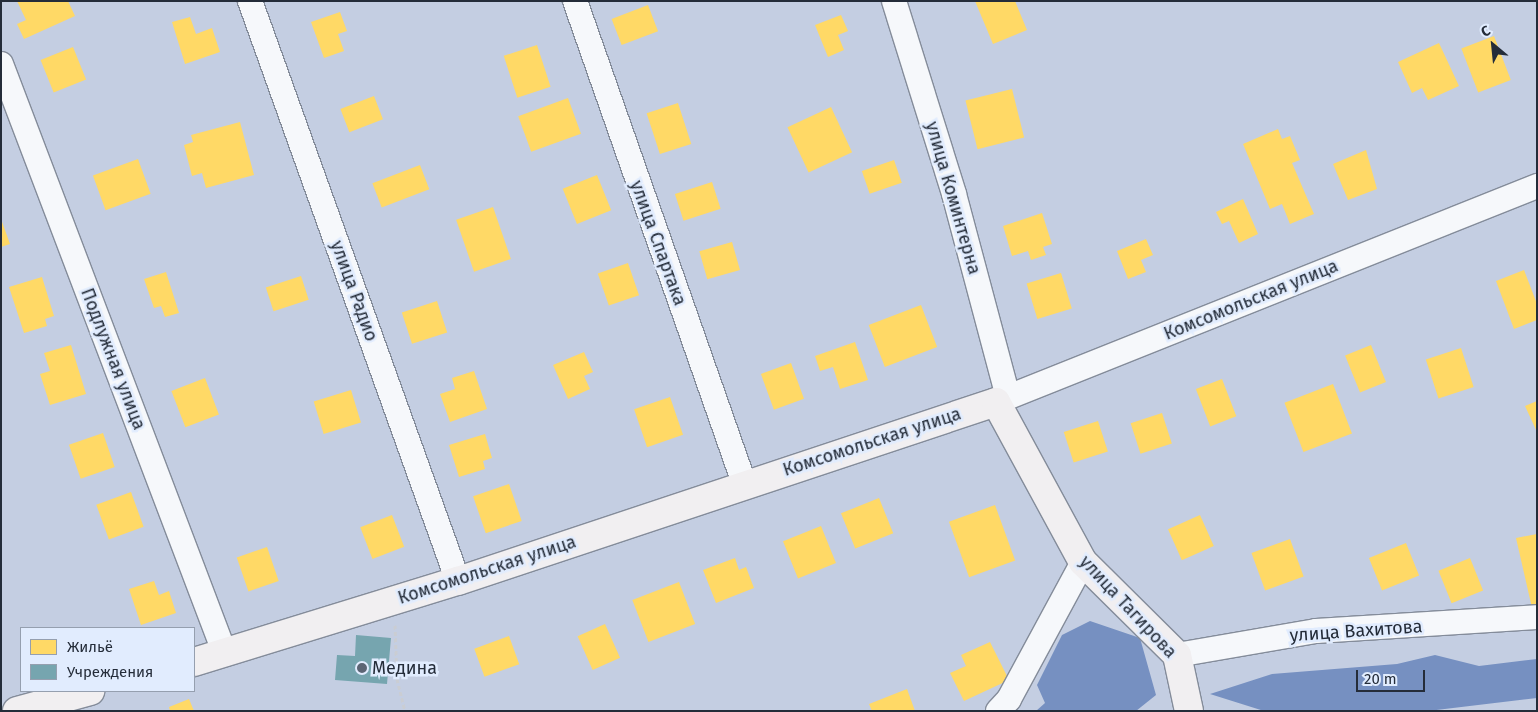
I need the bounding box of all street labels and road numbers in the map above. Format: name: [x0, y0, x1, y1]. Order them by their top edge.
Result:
street label: улица Коминтерна: [921, 119, 985, 277]
street label: улица Спартака: [625, 178, 691, 308]
street label: улица Радио: [326, 238, 382, 344]
street label: Комсомольская улица: [1161, 255, 1341, 345]
street label: Подлужная улица: [76, 285, 150, 433]
street label: Комсомольская улица: [780, 403, 964, 481]
street label: Комсомольская улица: [395, 531, 579, 609]
street label: улица Тагирова: [1075, 551, 1181, 663]
street label: улица Вахитова: [1289, 616, 1423, 646]

